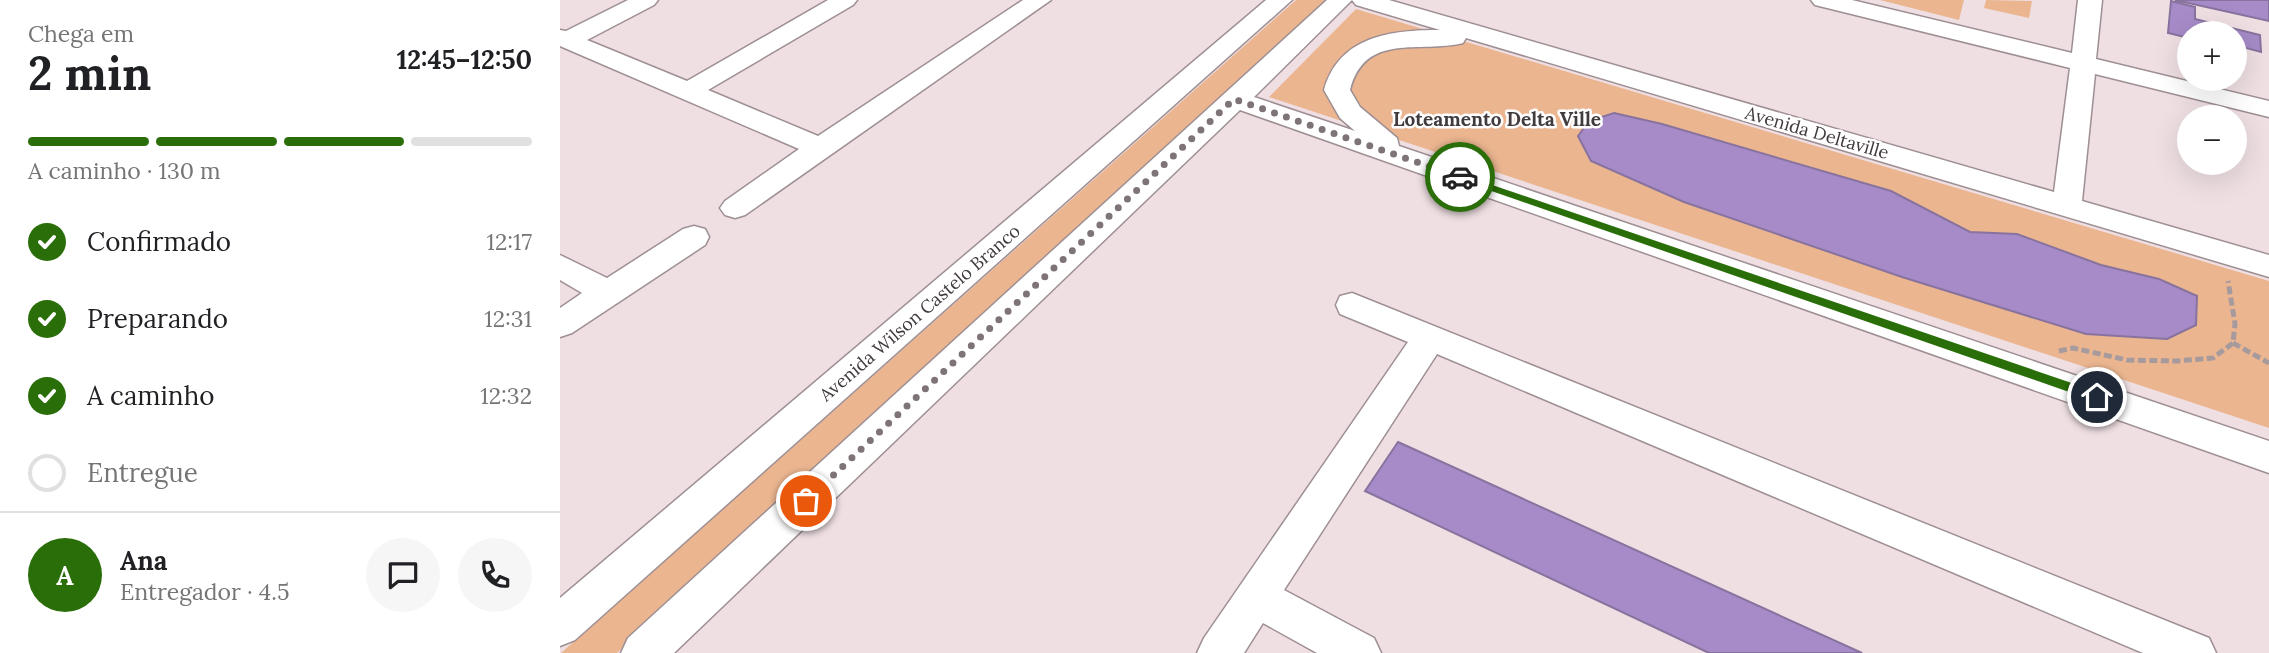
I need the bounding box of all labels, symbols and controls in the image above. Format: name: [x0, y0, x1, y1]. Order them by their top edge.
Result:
text: Chega em: [28, 19, 134, 48]
map controls: [2177, 21, 2247, 175]
button: +: [2177, 21, 2247, 91]
text: 12:45–12:50: [397, 43, 532, 76]
text: 2 min: [28, 44, 151, 103]
street label: Avenida Deltaville: [1742, 101, 1892, 164]
button: −: [2177, 105, 2247, 175]
district label: Loteamento Delta Ville: [1393, 107, 1601, 131]
courier: [1425, 142, 1495, 212]
text: A caminho · 130 m: [28, 156, 221, 185]
icon: car: [1441, 158, 1479, 196]
street label: Avenida Wilson Castelo Branco: [814, 219, 1025, 407]
icon: check: [28, 223, 66, 261]
text: Confirmado: [87, 225, 231, 258]
text: 12:17: [487, 227, 532, 256]
icon: check: [28, 300, 66, 338]
text: Preparando: [87, 302, 228, 335]
text: 12:31: [484, 304, 532, 333]
pin: [2067, 367, 2127, 427]
icon: check: [28, 377, 66, 415]
icon: home: [2078, 378, 2116, 416]
text: A caminho: [87, 379, 214, 412]
text: 12:32: [480, 381, 532, 410]
text: Entregue: [87, 456, 198, 489]
pin: [776, 471, 836, 531]
icon: bag: [787, 482, 825, 520]
button: chat: [366, 538, 440, 612]
button: phone: [458, 538, 532, 612]
text: Ana: [120, 544, 167, 577]
text: A: [56, 559, 74, 592]
text: Entregador · 4.5: [120, 577, 290, 606]

